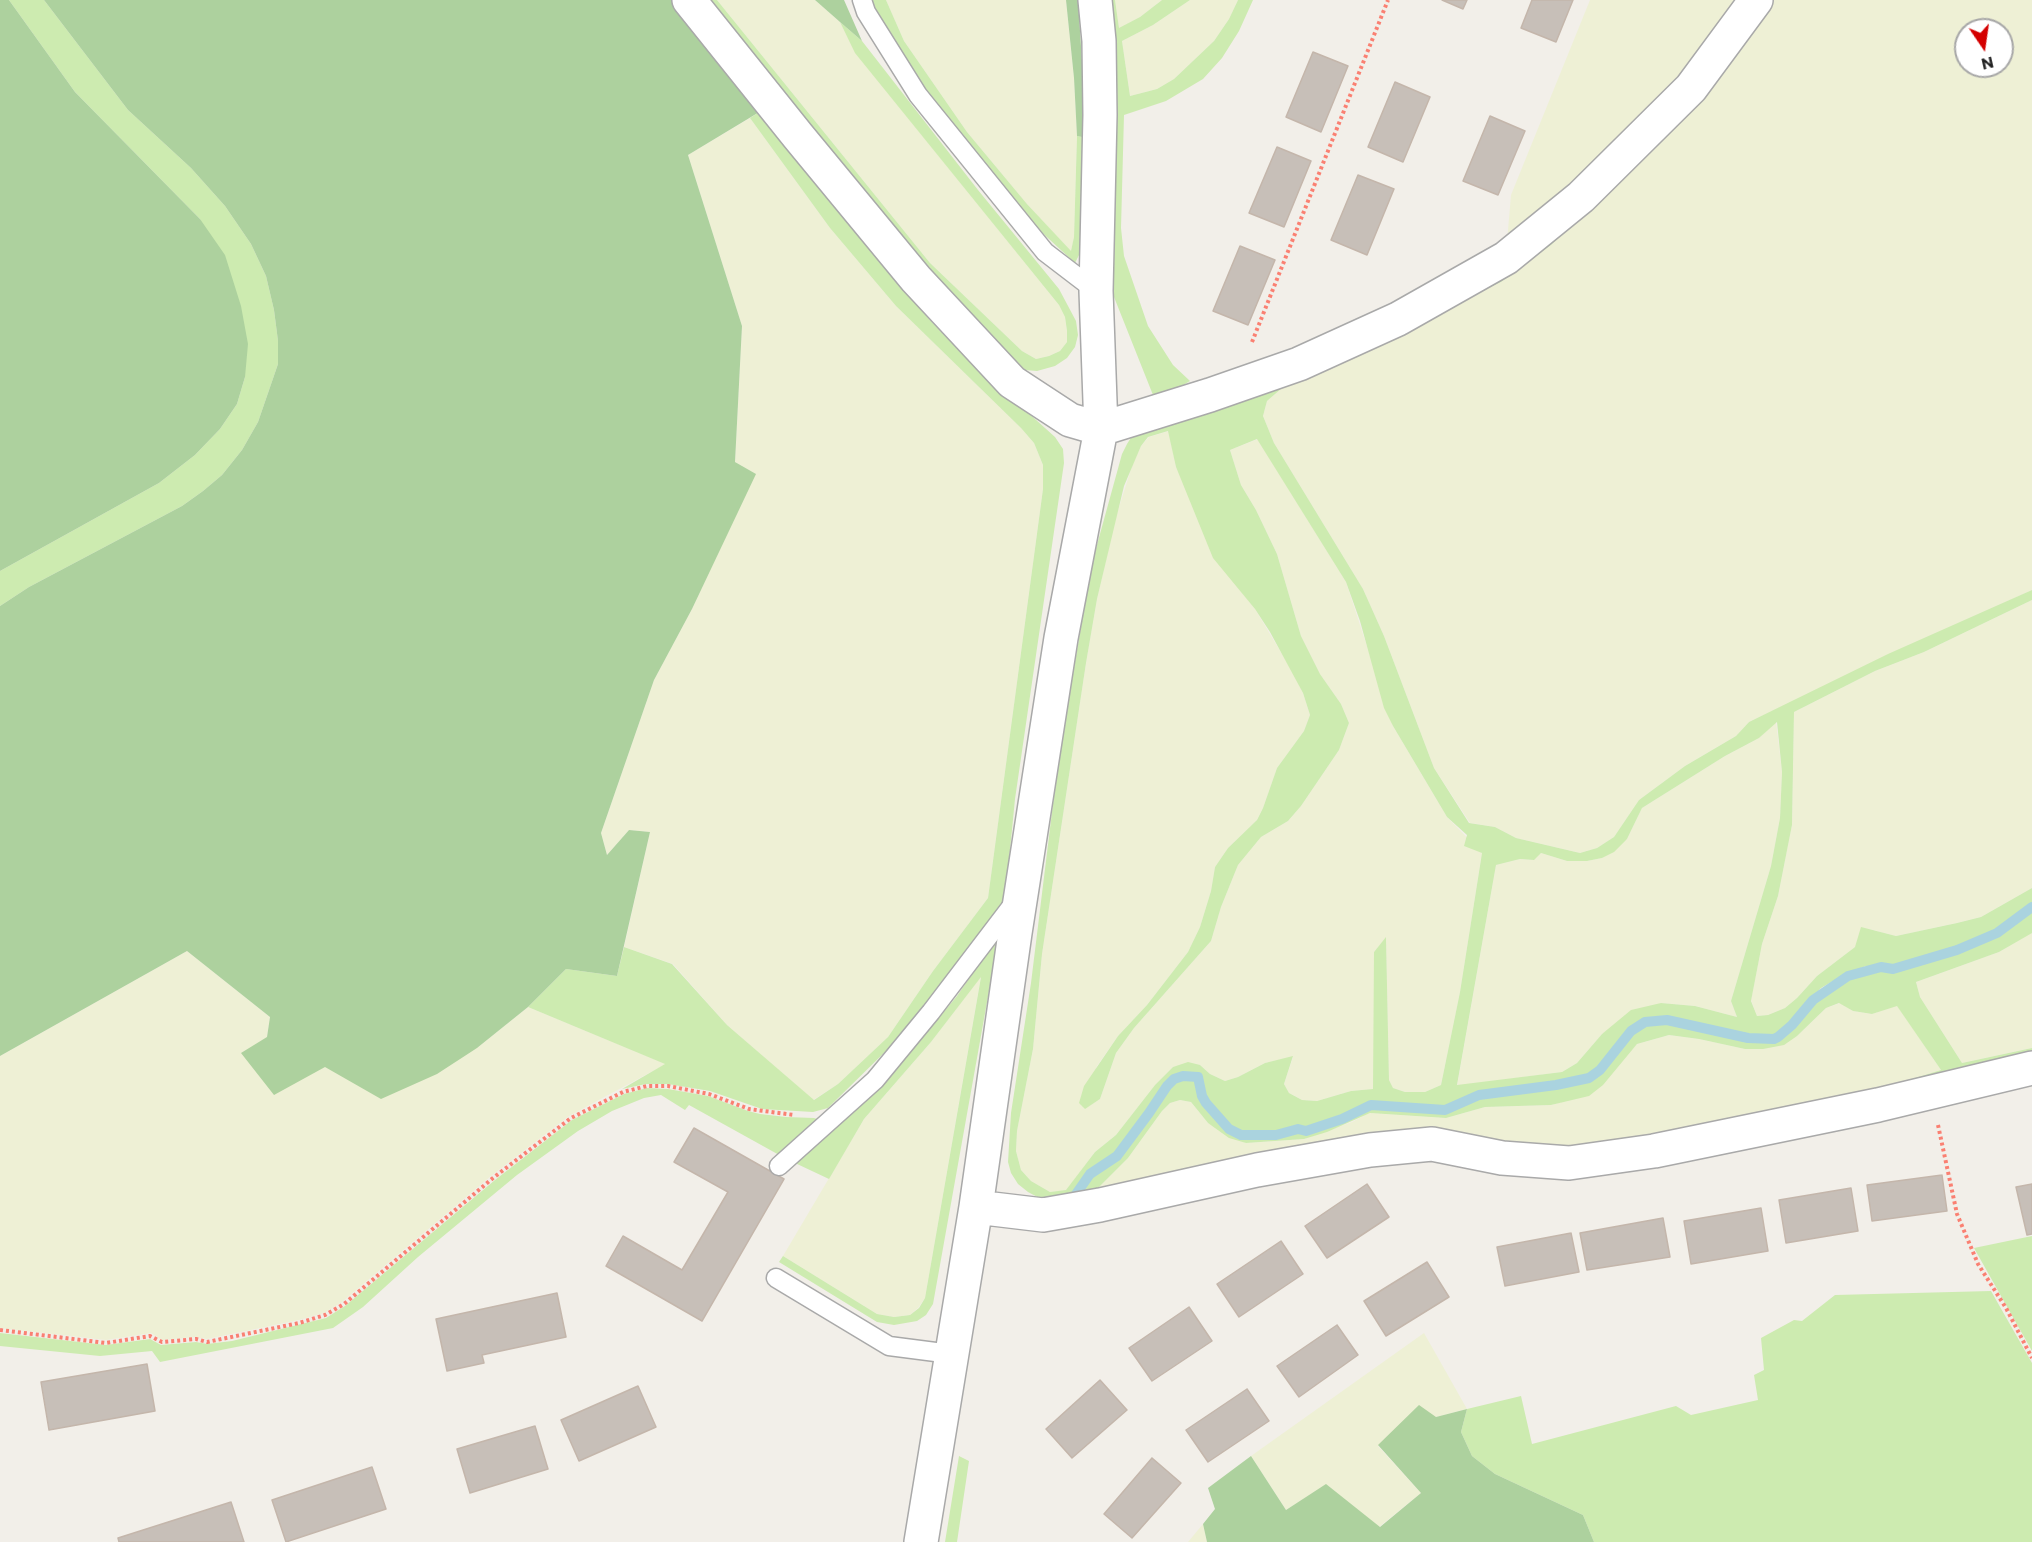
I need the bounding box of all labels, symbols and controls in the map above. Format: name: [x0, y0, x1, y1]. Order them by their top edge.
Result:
north arrow: [1954, 18, 2014, 78]
text: N: [1980, 53, 1996, 75]

